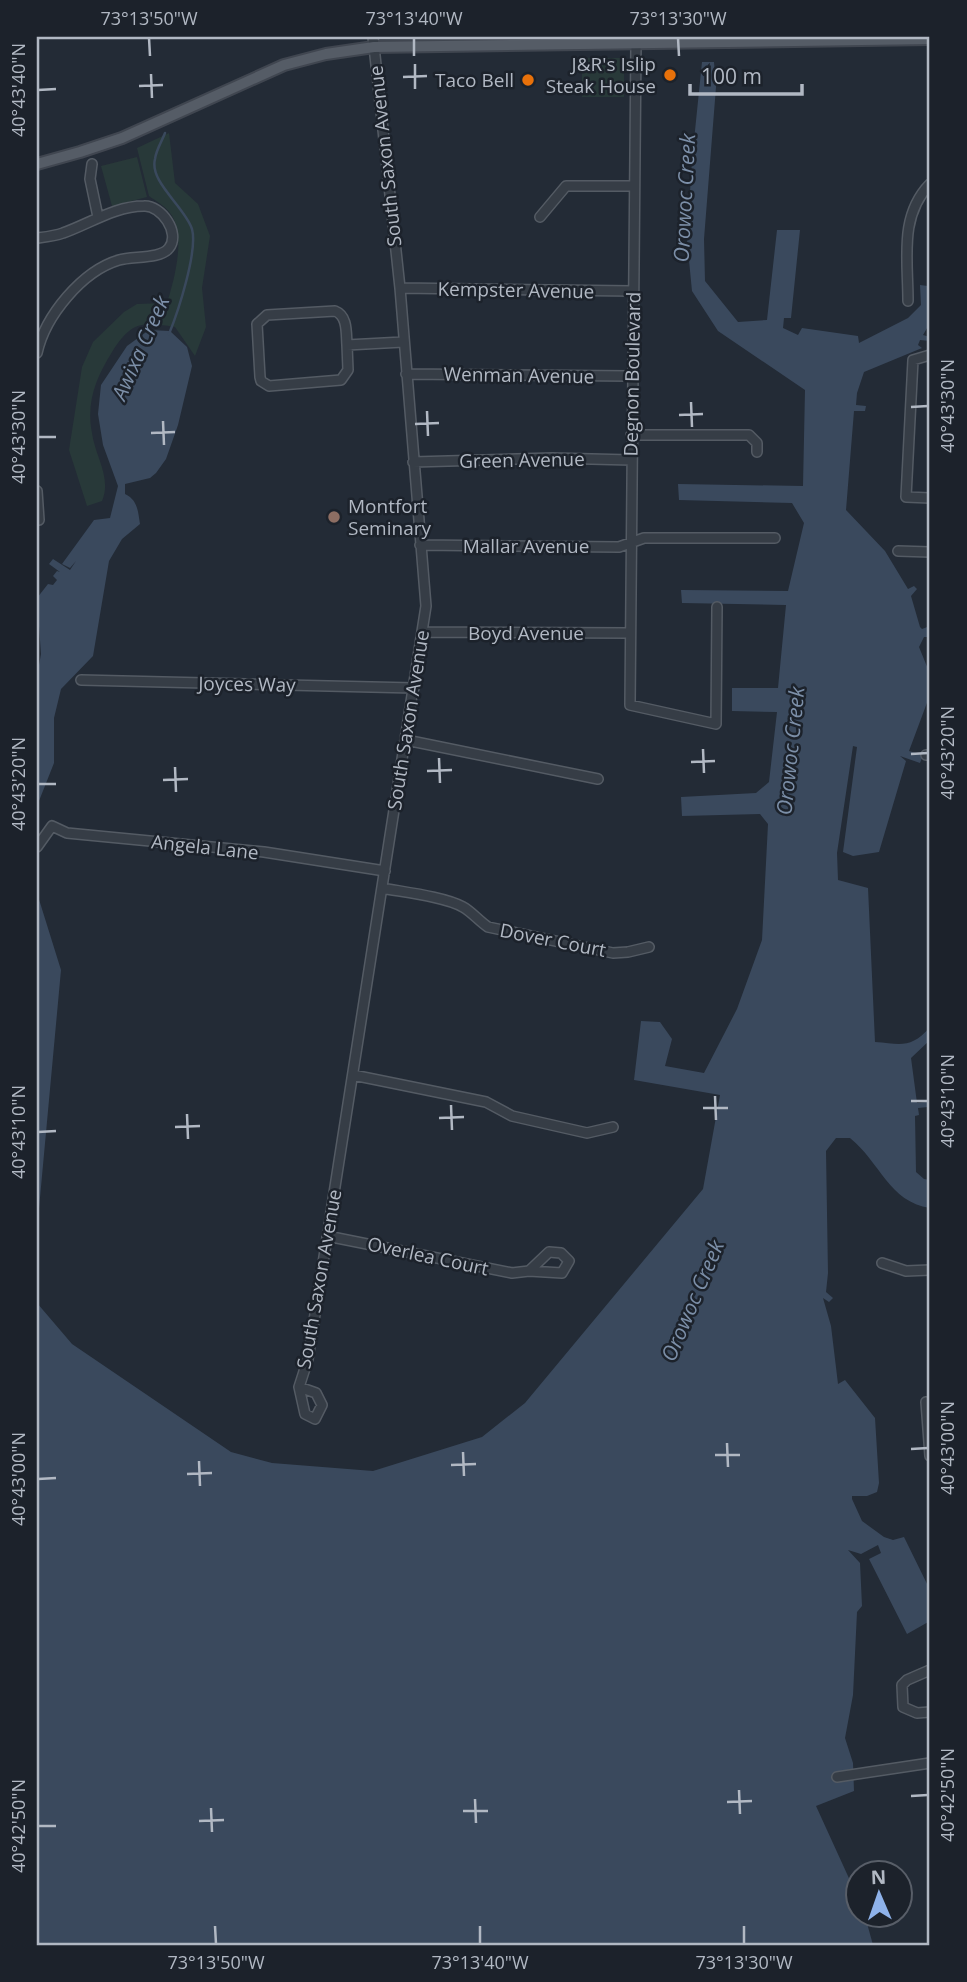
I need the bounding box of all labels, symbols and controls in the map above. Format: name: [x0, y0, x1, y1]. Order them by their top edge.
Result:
text: 73°13'50"W: [100, 6, 198, 30]
text: 73°13'40"W: [365, 6, 463, 30]
text: 73°13'30"W: [629, 6, 727, 30]
text: 40°43'40"N: [6, 43, 30, 137]
place label: J&R's Islip Steak House: [546, 51, 656, 99]
scale bar: [690, 52, 802, 96]
text: 100 m: [701, 62, 762, 90]
street label: South Saxon Avenue: [363, 64, 407, 248]
place label: Taco Bell: [435, 67, 514, 93]
marker: J&R's Islip Steak House: [662, 67, 678, 83]
marker: Taco Bell: [520, 72, 536, 88]
water label: Orowoc Creek: [667, 132, 701, 263]
street label: Kempster Avenue: [437, 276, 595, 304]
water label: Awixa Creek: [104, 290, 176, 406]
street label: Degnon Boulevard: [618, 291, 646, 457]
text: 40°43'30"N: [935, 359, 959, 453]
street label: Wenman Avenue: [443, 361, 595, 389]
text: 40°43'30"N: [6, 390, 30, 484]
street label: Green Avenue: [459, 446, 585, 474]
place label: Montfort Seminary: [348, 493, 431, 541]
marker: Montfort Seminary: [326, 509, 342, 525]
street label: Mallar Avenue: [463, 533, 589, 559]
street label: Boyd Avenue: [468, 620, 584, 646]
street label: South Saxon Avenue: [381, 628, 435, 812]
street label: Joyces Way: [196, 670, 296, 698]
water label: Orowoc Creek: [769, 685, 811, 816]
text: 40°43'20"N: [935, 706, 959, 800]
text: 40°43'20"N: [6, 737, 30, 831]
street label: Angela Lane: [150, 828, 260, 866]
street label: Dover Court: [498, 917, 609, 963]
text: 40°43'10"N: [935, 1054, 959, 1148]
text: 40°43'10"N: [6, 1085, 30, 1179]
street label: South Saxon Avenue: [290, 1187, 348, 1371]
street label: Overlea Court: [365, 1230, 491, 1282]
water label: Orowoc Creek: [654, 1235, 730, 1365]
text: 40°43'00"N: [935, 1401, 959, 1495]
text: 40°43'00"N: [6, 1432, 30, 1526]
text: 40°42'50"N: [935, 1748, 959, 1842]
text: 40°42'50"N: [6, 1779, 30, 1873]
north arrow: [844, 1860, 914, 1930]
text: N: [870, 1864, 887, 1890]
text: 73°13'50"W: [167, 1950, 265, 1974]
text: 73°13'40"W: [431, 1950, 529, 1974]
text: 73°13'30"W: [695, 1950, 793, 1974]

